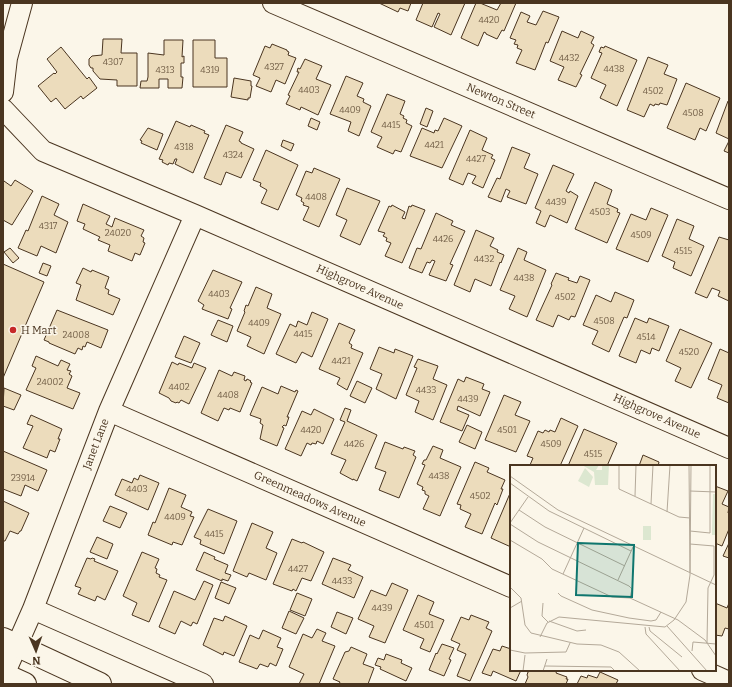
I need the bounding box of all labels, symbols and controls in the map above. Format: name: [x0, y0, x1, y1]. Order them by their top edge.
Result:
house number: 4420: [478, 15, 500, 25]
house number: 4432: [559, 53, 579, 63]
house number: 4307: [103, 57, 124, 67]
house number: 4327: [264, 62, 284, 72]
house number: 4438: [603, 64, 625, 74]
house number: 4313: [155, 65, 175, 75]
house number: 4319: [200, 65, 220, 75]
street label: Newton Street: [465, 81, 537, 121]
house number: 4403: [298, 85, 320, 95]
house number: 4502: [643, 86, 663, 96]
house number: 4409: [339, 105, 361, 115]
house number: 4508: [682, 108, 704, 118]
house number: 4415: [381, 120, 401, 130]
house number: 4421: [424, 140, 444, 150]
house number: 4318: [174, 142, 194, 152]
house number: 4324: [223, 150, 244, 160]
house number: 4427: [466, 154, 486, 164]
house number: 4408: [305, 192, 327, 202]
house number: 4439: [546, 197, 566, 207]
house number: 4503: [590, 207, 610, 217]
house number: 4317: [39, 221, 58, 231]
house number: 24020: [105, 228, 132, 238]
house number: 4509: [630, 230, 652, 240]
house number: 4426: [433, 234, 453, 244]
house number: 4515: [674, 246, 692, 256]
house number: 4432: [474, 254, 494, 264]
street label: Highgrove Avenue: [314, 262, 406, 312]
house number: 4438: [513, 273, 535, 283]
house number: 4403: [208, 289, 230, 299]
house number: 4502: [555, 292, 575, 302]
house number: 4508: [593, 316, 615, 326]
house number: 4409: [248, 318, 270, 328]
place label: H Mart: [21, 324, 56, 337]
marker: H Mart: [8, 325, 18, 335]
house number: 4415: [293, 329, 313, 339]
house number: 24008: [62, 330, 90, 340]
house number: 4514: [637, 332, 656, 342]
house number: 4520: [679, 347, 700, 357]
house number: 4421: [331, 356, 351, 366]
house number: 24002: [37, 377, 63, 387]
house number: 4402: [168, 382, 190, 392]
house number: 4433: [416, 385, 436, 395]
house number: 4408: [217, 390, 239, 400]
street label: Highgrove Avenue: [611, 391, 703, 441]
house number: 4439: [458, 394, 478, 404]
street label: Janet Lane: [80, 417, 112, 472]
house number: 4420: [300, 425, 322, 435]
house number: 4501: [497, 425, 517, 435]
house number: 4426: [344, 439, 364, 449]
house number: 4509: [540, 439, 562, 449]
house number: 4515: [584, 449, 602, 459]
inset map: [510, 465, 716, 671]
street label: Greenmeadows Avenue: [252, 468, 368, 530]
house number: 4438: [428, 471, 450, 481]
house number: 23914: [11, 473, 36, 483]
house number: 4403: [126, 484, 148, 494]
house number: 4502: [470, 491, 490, 501]
house number: 4409: [164, 512, 186, 522]
house number: 4415: [204, 529, 224, 539]
house number: 4427: [288, 564, 308, 574]
house number: 4433: [332, 576, 352, 586]
house number: 4439: [372, 603, 392, 613]
house number: 4501: [414, 620, 434, 630]
north arrow: [16, 631, 56, 671]
text: N: [31, 654, 41, 667]

